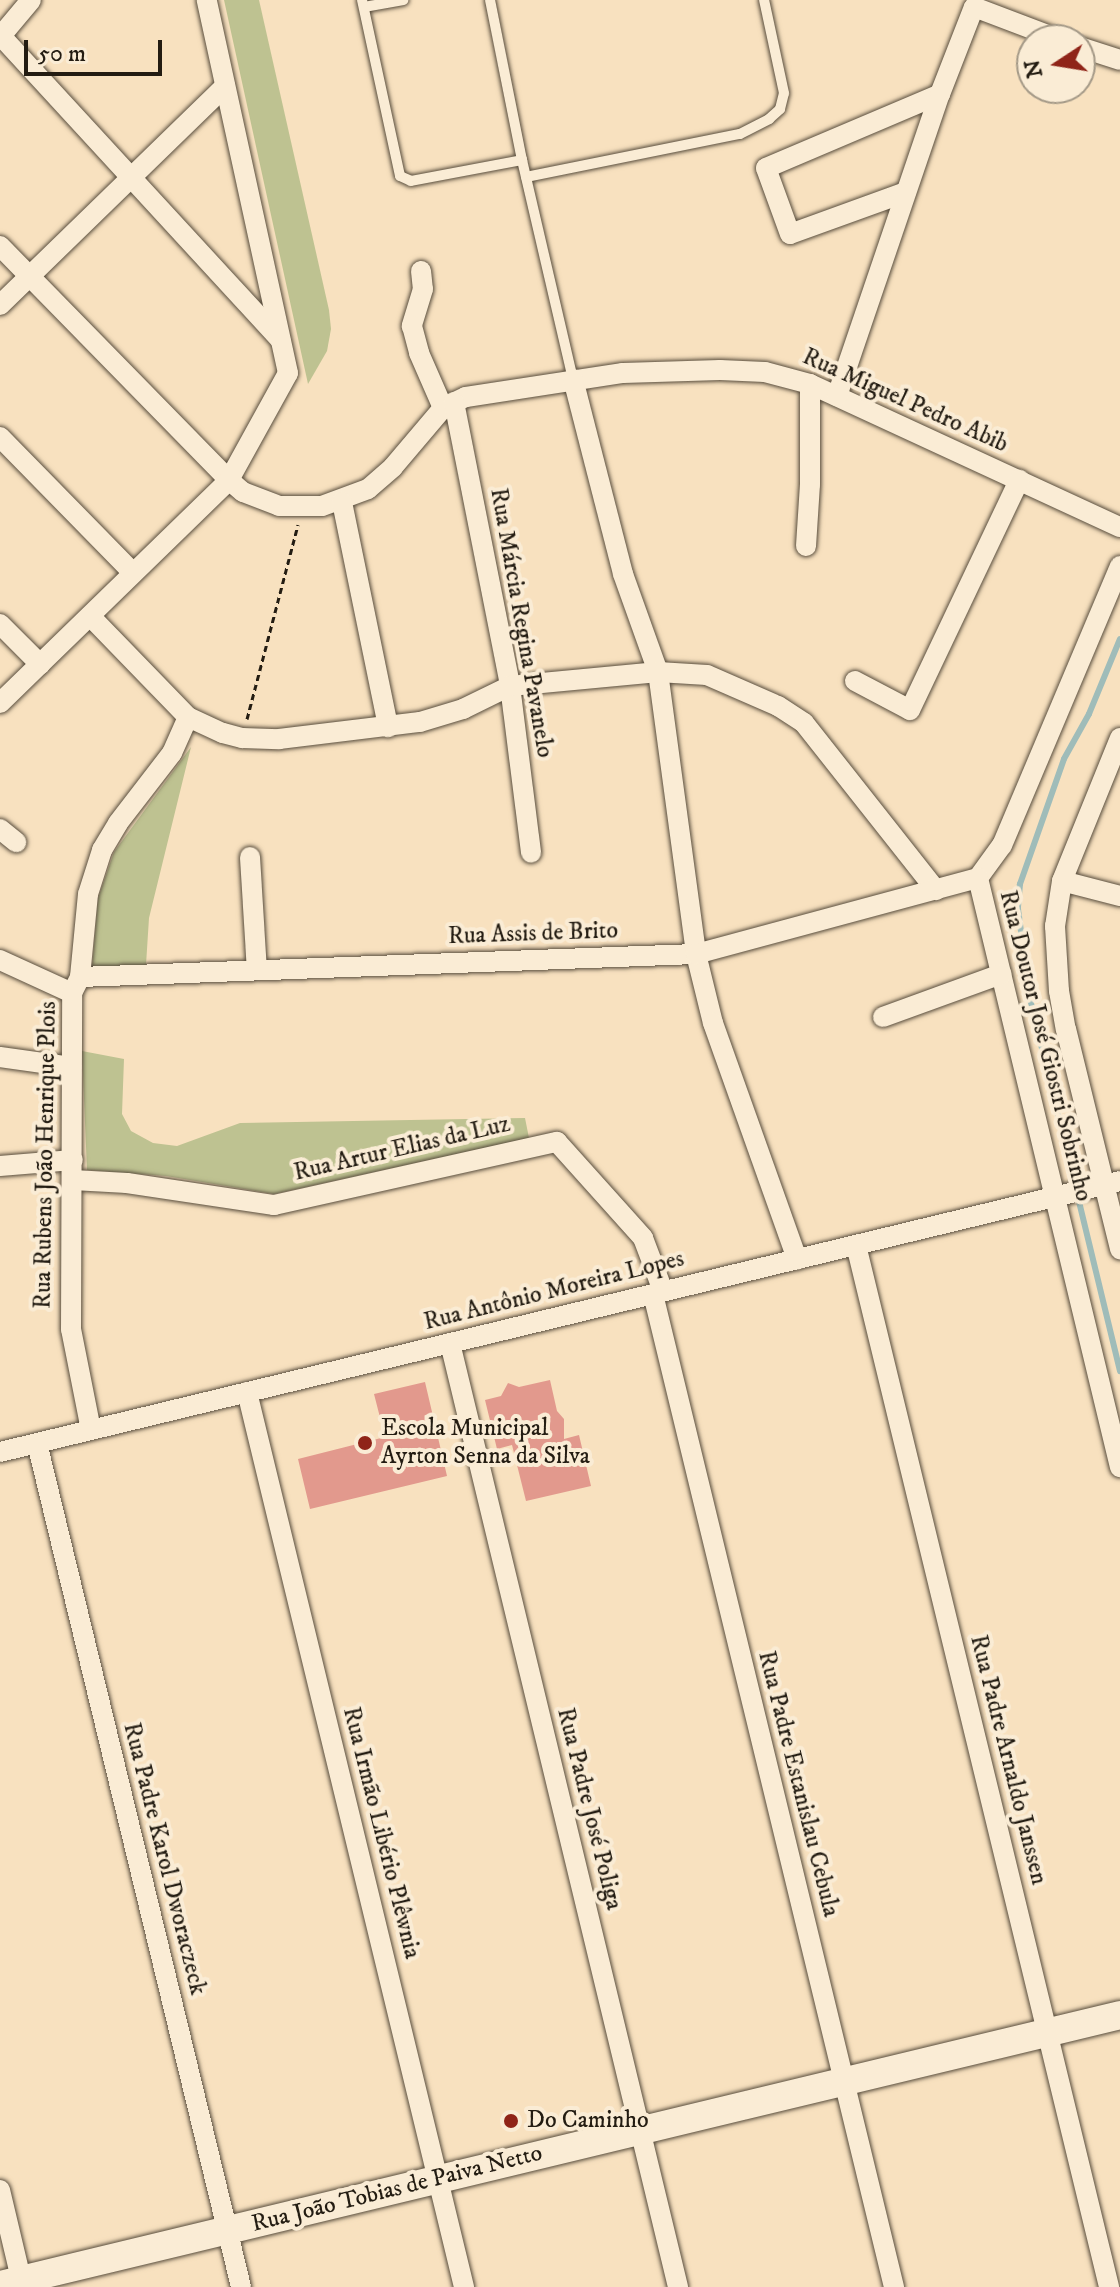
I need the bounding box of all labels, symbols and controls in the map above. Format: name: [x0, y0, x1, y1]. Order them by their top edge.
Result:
scale bar: [28, 24, 166, 74]
north arrow: [1016, 24, 1096, 104]
text: 50 m: [38, 39, 86, 69]
text: N: [1019, 57, 1049, 80]
street label: Rua Miguel Pedro Abib: [798, 343, 1012, 459]
street label: Rua Márcia Regina Pavanelo: [483, 486, 559, 760]
street label: Rua Doutor José Giostri Sobrinho: [992, 888, 1098, 1204]
street label: Rua Assis de Brito: [448, 917, 618, 951]
street label: Rua Rubens João Henrique Plois: [29, 1001, 63, 1309]
street label: Rua Artur Elias da Luz: [291, 1110, 513, 1188]
street label: Rua Antônio Moreira Lopes: [421, 1245, 687, 1337]
place label: Escola Municipal Ayrton Senna da Silva: [381, 1415, 590, 1471]
marker: Escola Municipal Ayrton Senna da Silva: [356, 1434, 374, 1452]
street label: Rua Padre Arnaldo Janssen: [963, 1632, 1053, 1888]
street label: Rua Padre Estanislau Cebula: [751, 1648, 845, 1920]
street label: Rua Irmão Libério Plêwnia: [336, 1704, 426, 1962]
street label: Rua Padre José Poliga: [550, 1705, 628, 1913]
street label: Rua Padre Karol Dworaczeck: [116, 1720, 212, 1998]
place label: Do Caminho: [527, 2107, 649, 2135]
marker: Do Caminho: [502, 2112, 520, 2130]
street label: Rua João Tobias de Paiva Netto: [249, 2139, 545, 2239]

